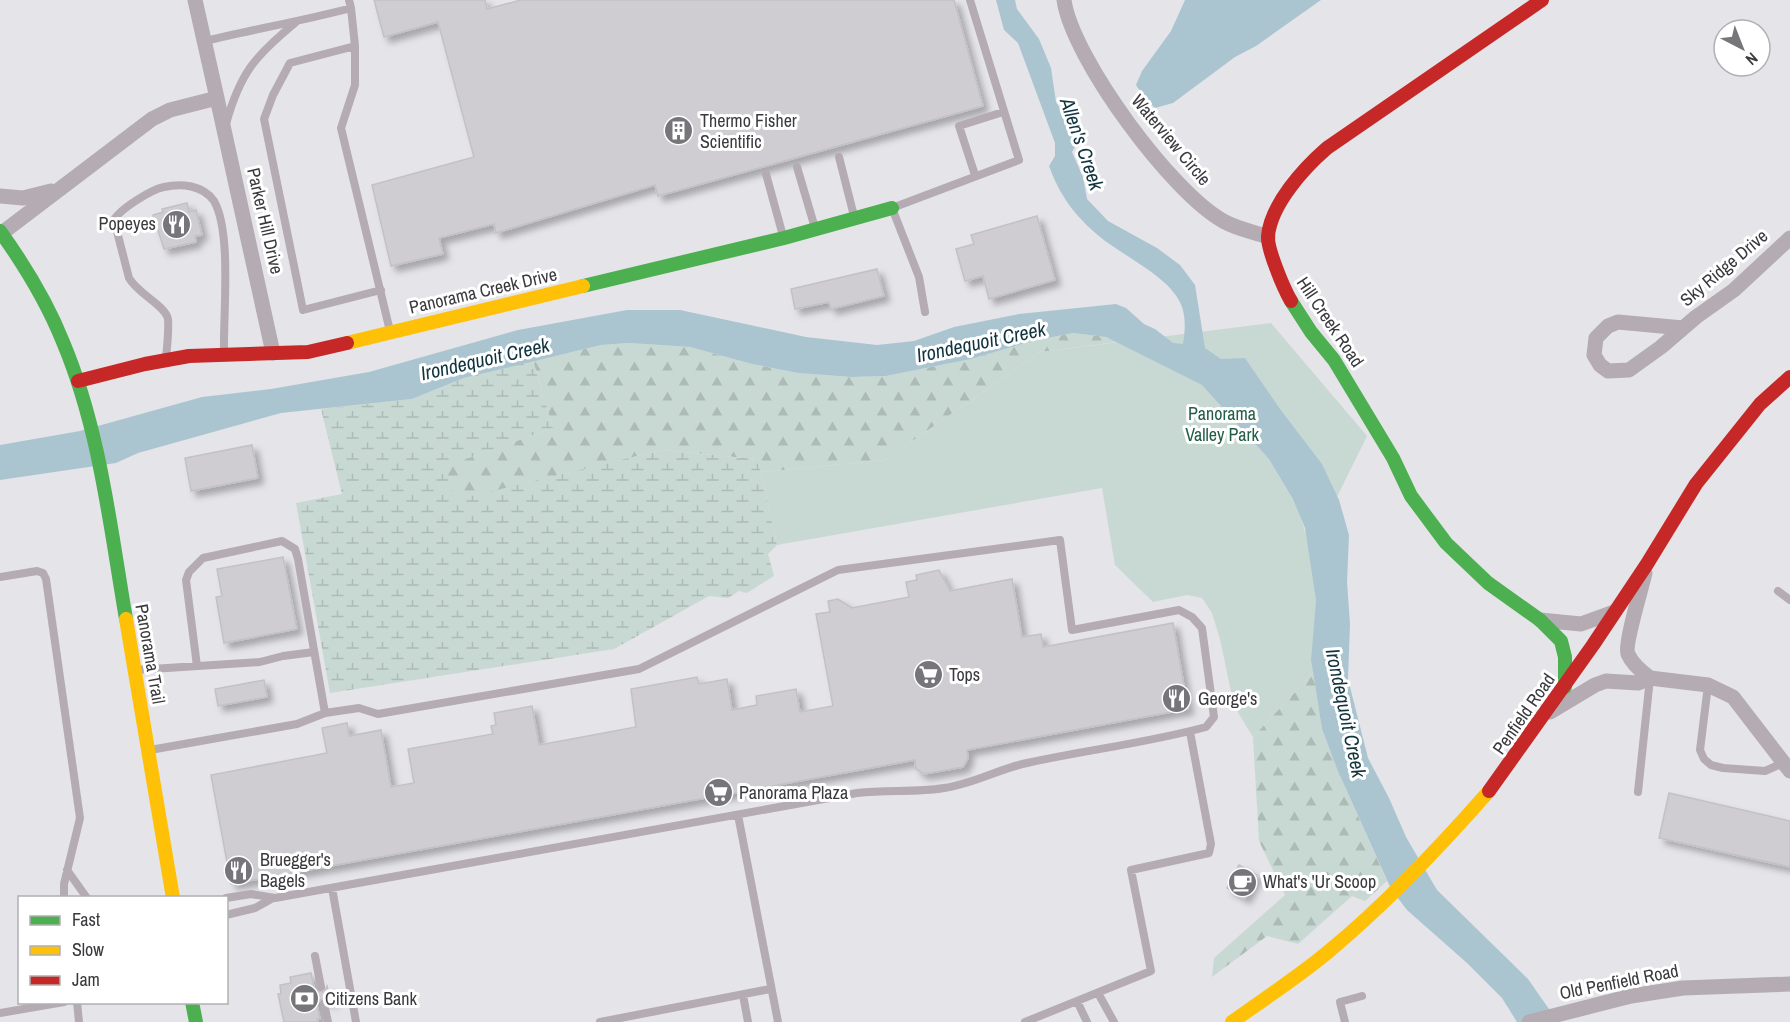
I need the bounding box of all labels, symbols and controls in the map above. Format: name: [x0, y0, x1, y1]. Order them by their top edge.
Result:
north arrow: [1712, 18, 1772, 78]
text: N: [1741, 48, 1763, 70]
street label: Waterview Circle: [1126, 89, 1217, 191]
water label: Allen's Creek: [1054, 93, 1111, 194]
place label: Thermo Fisher Scientific: [700, 108, 797, 154]
building icon: Thermo Fisher Scientific: [663, 115, 695, 147]
street label: Parker Hill Drive: [241, 165, 290, 276]
restaurant icon: Popeyes: [161, 208, 193, 240]
place label: Popeyes: [99, 211, 156, 236]
street label: Sky Ridge Drive: [1674, 224, 1773, 312]
street label: Panorama Creek Drive: [407, 261, 559, 320]
street label: Hill Creek Road: [1291, 272, 1370, 372]
water label: Irondequoit Creek: [914, 314, 1049, 368]
water label: Irondequoit Creek: [418, 330, 553, 386]
park label: Panorama Valley Park: [1185, 401, 1259, 447]
street label: Panorama Trail: [129, 602, 172, 706]
water label: Irondequoit Creek: [1320, 646, 1374, 781]
supermarket icon: Tops: [912, 659, 944, 691]
place label: Tops: [949, 662, 980, 687]
street label: Penfield Road: [1487, 668, 1561, 759]
restaurant icon: George's: [1161, 683, 1193, 715]
place label: George's: [1198, 686, 1257, 711]
supermarket icon: Panorama Plaza: [702, 777, 734, 809]
place label: Panorama Plaza: [739, 780, 848, 805]
place label: Bruegger's Bagels: [260, 847, 331, 893]
restaurant icon: Bruegger's Bagels: [223, 854, 255, 886]
cafe icon: What's 'Ur Scoop: [1226, 866, 1258, 898]
place label: What's 'Ur Scoop: [1263, 869, 1376, 894]
legend: [18, 896, 228, 1004]
text: Fast: [72, 907, 100, 932]
text: Slow: [72, 937, 104, 962]
street label: Old Penfield Road: [1557, 958, 1680, 1005]
text: Jam: [72, 967, 100, 992]
bank icon: Citizens Bank: [288, 983, 320, 1015]
place label: Citizens Bank: [325, 986, 418, 1011]

